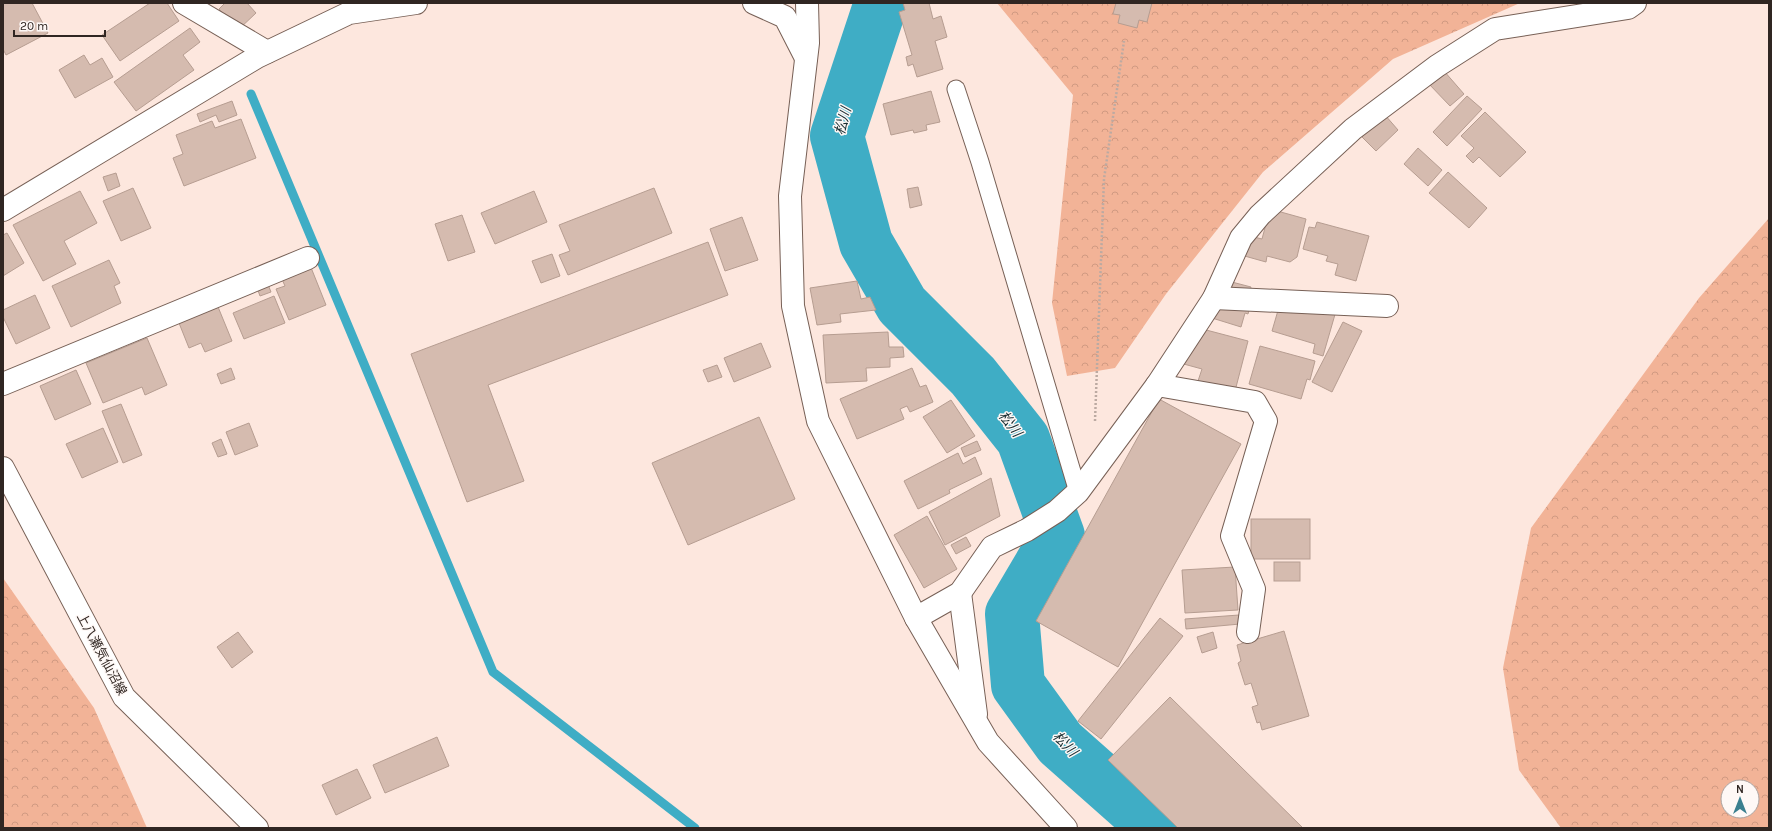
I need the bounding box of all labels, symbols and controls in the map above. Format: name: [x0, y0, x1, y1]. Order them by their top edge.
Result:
scale bar: [14, 12, 105, 38]
text: 20 m: [20, 19, 48, 33]
water label: 松川: [831, 103, 855, 137]
water label: 松川: [995, 408, 1026, 442]
street label: 上八瀬気仙沼線: [74, 610, 130, 698]
water label: 松川: [1049, 728, 1082, 761]
north arrow: [1720, 779, 1760, 819]
text: N: [1736, 783, 1744, 796]

